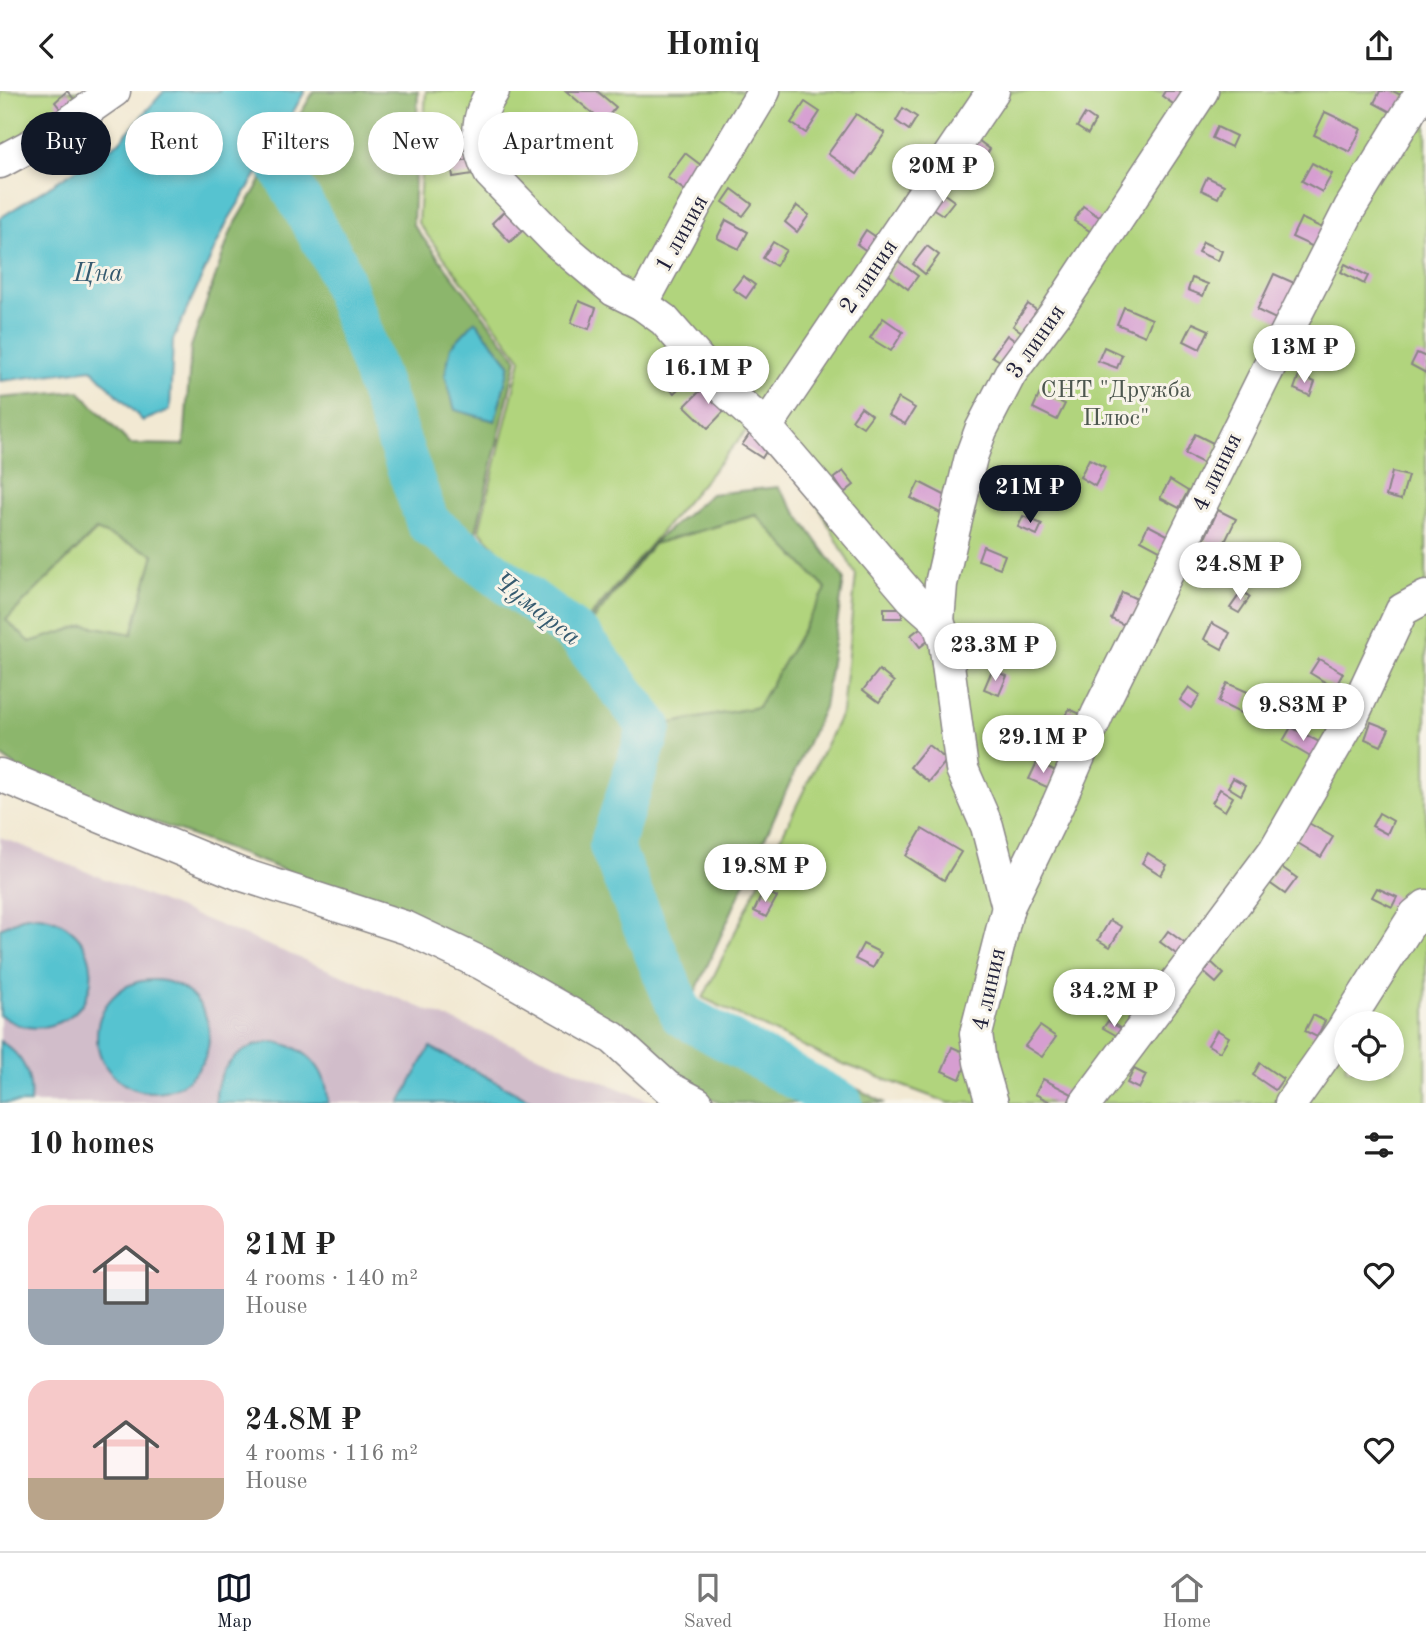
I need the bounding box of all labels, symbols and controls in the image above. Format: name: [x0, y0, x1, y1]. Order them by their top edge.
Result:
icon: back: [28, 27, 66, 65]
icon: share: [1360, 27, 1398, 65]
text: Homiq: [666, 30, 760, 62]
chip: Buy: [21, 112, 111, 175]
chip: Rent: [125, 112, 223, 175]
chip: Filters: [237, 112, 354, 175]
chip: New: [368, 112, 464, 175]
chip: Apartment: [478, 112, 638, 175]
pin: 20M ₽: [894, 145, 992, 204]
text: 20M ₽: [908, 155, 978, 178]
street label: 1 линия: [652, 191, 714, 277]
street label: 2 линия: [836, 236, 903, 319]
water label: Цна: [72, 261, 123, 287]
street label: 3 линия: [1003, 301, 1071, 384]
pin: 13M ₽: [1255, 325, 1353, 385]
text: 13M ₽: [1269, 336, 1339, 359]
pin: 16.1M ₽: [643, 347, 773, 406]
text: 16.1M ₽: [663, 357, 753, 380]
park label: СНТ "Дружба Плюс": [1041, 379, 1192, 431]
street label: 4 линия: [1189, 430, 1247, 516]
pin: 21M ₽: [981, 465, 1079, 525]
text: 21M ₽: [995, 476, 1065, 499]
pin: 24.8M ₽: [1175, 543, 1305, 602]
text: 24.8M ₽: [1195, 553, 1285, 576]
water label: Чумарса: [488, 568, 585, 651]
pin: 23.3M ₽: [930, 623, 1060, 683]
text: 23.3M ₽: [950, 634, 1040, 657]
pin: 9.83M ₽: [1238, 683, 1368, 743]
text: 9.83M ₽: [1258, 694, 1348, 717]
pin: 29.1M ₽: [978, 715, 1108, 775]
text: 29.1M ₽: [998, 726, 1088, 749]
pin: 19.8M ₽: [700, 845, 830, 904]
text: 19.8M ₽: [720, 855, 810, 878]
street label: 4 линия: [969, 946, 1011, 1033]
pin: 34.2M ₽: [1049, 969, 1179, 1029]
text: 34.2M ₽: [1069, 980, 1159, 1003]
map controls: [1334, 1011, 1404, 1081]
button: locate: [1334, 1011, 1404, 1081]
icon: filters: [1360, 1126, 1398, 1164]
text: 10 homes: [28, 1130, 154, 1160]
text: 21M ₽: [245, 1231, 336, 1261]
icon: home: [84, 1233, 168, 1317]
icon: heart: [1360, 1256, 1398, 1294]
text: 4 rooms · 140 m²: [245, 1267, 418, 1290]
text: House: [245, 1295, 307, 1318]
text: 24.8M ₽: [245, 1406, 362, 1436]
icon: home: [84, 1408, 168, 1492]
icon: heart: [1360, 1431, 1398, 1469]
text: 4 rooms · 116 m²: [245, 1442, 418, 1465]
text: House: [245, 1470, 307, 1493]
tab: Map: [215, 1569, 253, 1634]
tab: Saved: [684, 1569, 732, 1634]
tab: Home: [1163, 1569, 1211, 1634]

